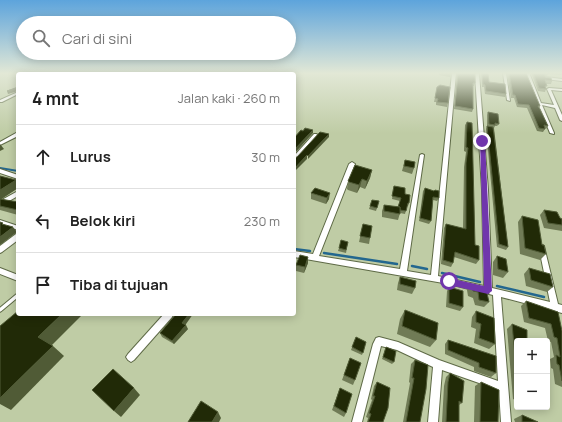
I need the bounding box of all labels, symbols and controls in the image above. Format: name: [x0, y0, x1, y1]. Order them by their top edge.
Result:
search box: [16, 16, 296, 60]
icon: search: [30, 27, 52, 49]
text: Cari di sini: [62, 28, 132, 49]
text: 4 mnt: [32, 87, 79, 110]
text: Jalan kaki · 260 m: [178, 89, 280, 107]
route end: [473, 132, 491, 150]
icon: ahead: [32, 146, 54, 168]
text: Lurus: [70, 146, 111, 167]
text: 30 m: [251, 148, 280, 166]
icon: left: [32, 210, 54, 232]
text: Belok kiri: [70, 210, 136, 231]
text: 230 m: [244, 212, 280, 230]
route start: [440, 272, 458, 290]
icon: arrive: [32, 274, 54, 296]
text: Tiba di tujuan: [70, 274, 168, 295]
map controls: [514, 338, 550, 410]
button: +: [514, 338, 550, 374]
button: −: [514, 374, 550, 410]

